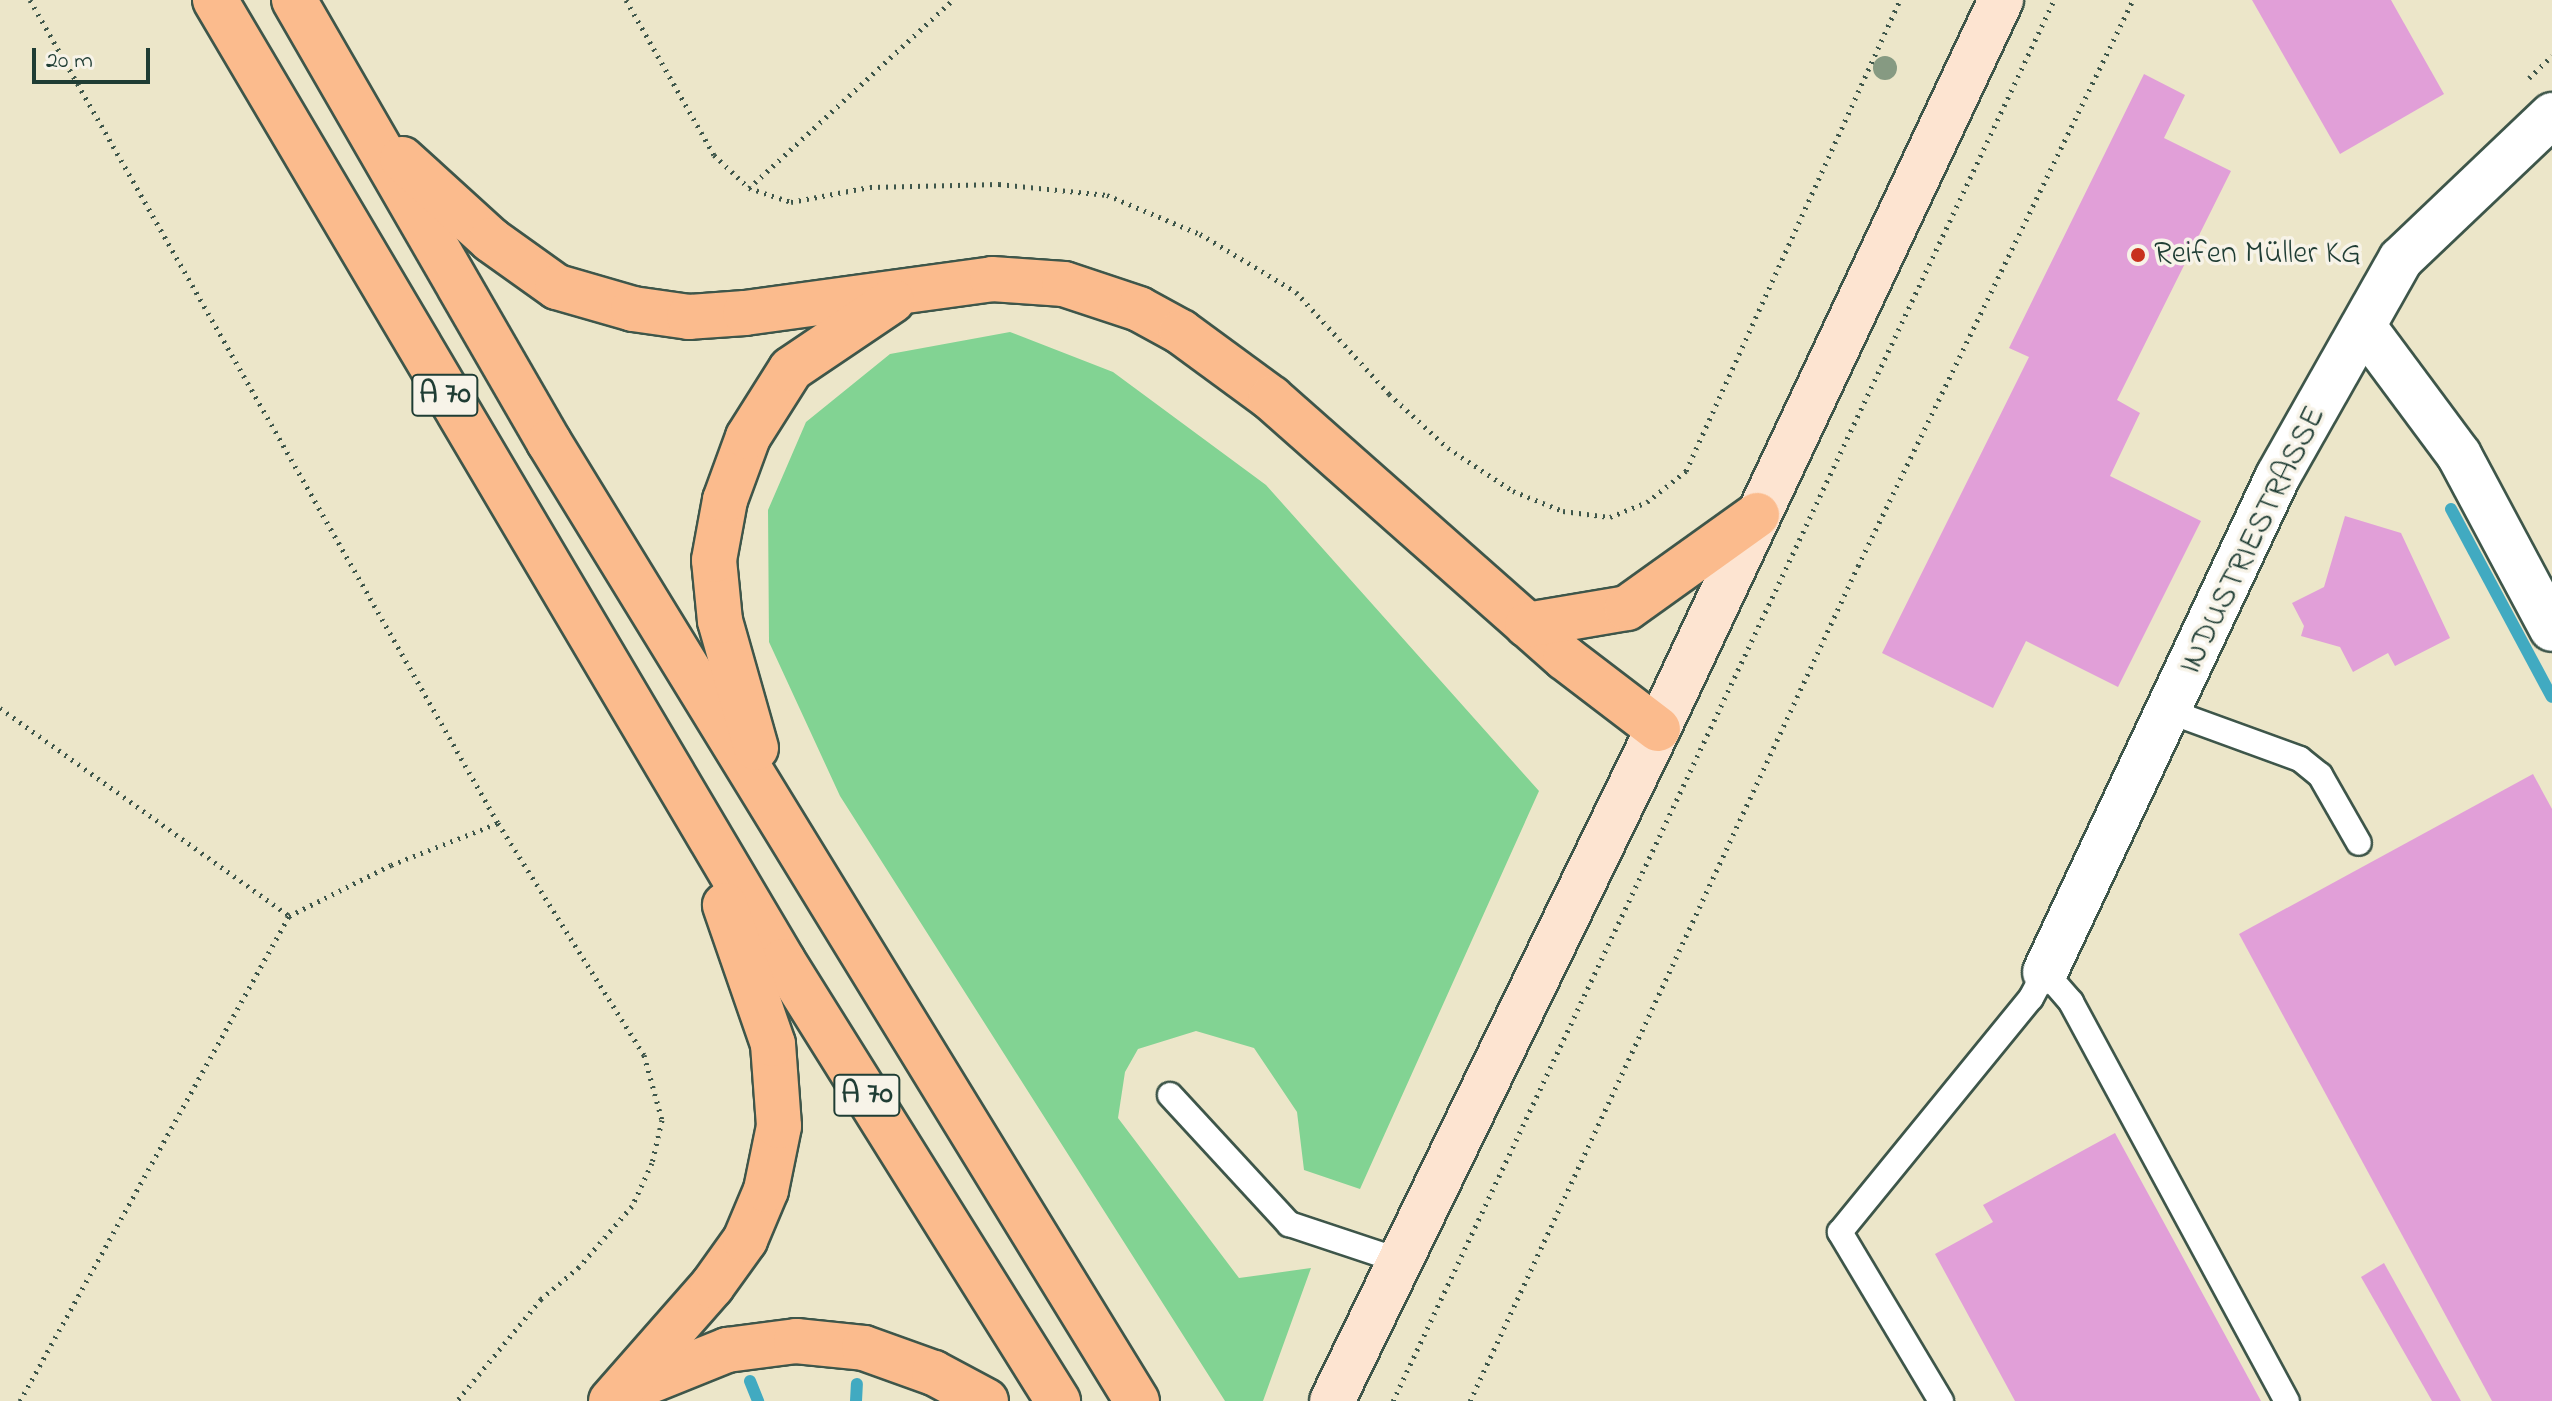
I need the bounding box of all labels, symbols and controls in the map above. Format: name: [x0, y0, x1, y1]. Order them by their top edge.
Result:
scale bar: [36, 32, 154, 82]
text: 20 m: [46, 44, 93, 79]
place label: Reifen Müller KG: [2154, 236, 2361, 274]
marker: Reifen Müller KG: [2129, 246, 2147, 264]
road number: A 70: [411, 369, 479, 421]
street label: INDUSTRIESTRASSE: [2173, 401, 2335, 681]
road number: A 70: [833, 1069, 901, 1121]

